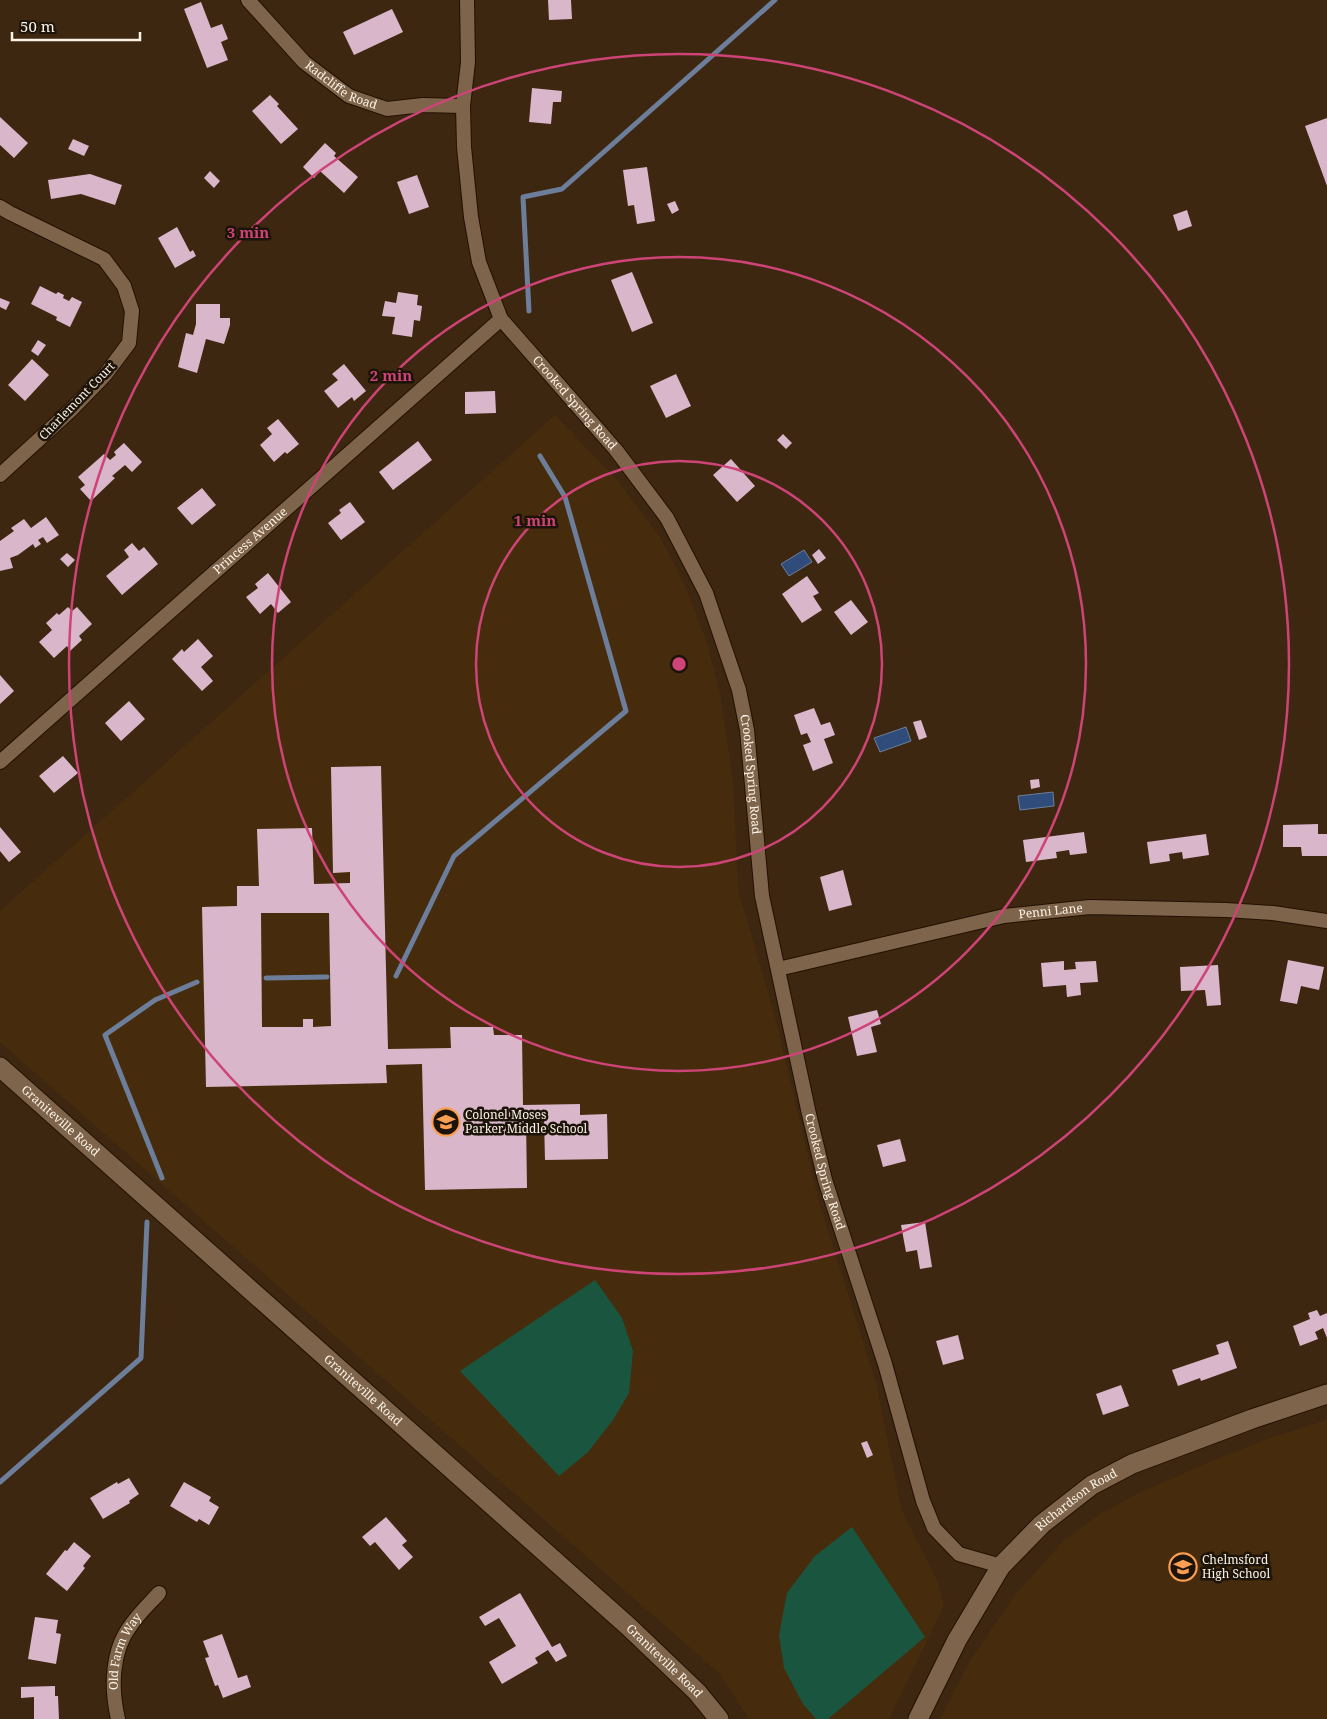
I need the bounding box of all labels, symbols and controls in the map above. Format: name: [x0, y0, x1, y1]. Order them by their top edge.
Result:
scale bar: [12, 10, 140, 42]
text: 50 m: [20, 16, 55, 36]
street label: Radcliffe Road: [302, 57, 380, 113]
text: 3 min: [227, 222, 269, 242]
street label: Crooked Spring Road: [529, 352, 621, 454]
street label: Charlemont Court: [35, 358, 118, 443]
text: 2 min: [370, 365, 412, 385]
street label: Princess Avenue: [209, 503, 291, 578]
text: 1 min: [514, 510, 556, 530]
centre of rings: [670, 655, 688, 673]
street label: Crooked Spring Road: [736, 713, 765, 836]
street label: Penni Lane: [1018, 899, 1084, 922]
street label: Graniteville Road: [18, 1081, 104, 1160]
place label: Colonel Moses Parker Middle School: [465, 1106, 588, 1137]
school or university icon: Colonel Moses Parker Middle School: [431, 1107, 461, 1137]
street label: Crooked Spring Road: [801, 1111, 850, 1233]
street label: Graniteville Road: [320, 1350, 407, 1430]
street label: Richardson Road: [1031, 1464, 1120, 1534]
place label: Chelmsford High School: [1202, 1551, 1270, 1582]
school or university icon: Chelmsford High School: [1168, 1552, 1198, 1582]
street label: Old Farm Way: [105, 1609, 145, 1690]
street label: Graniteville Road: [623, 1620, 707, 1701]

